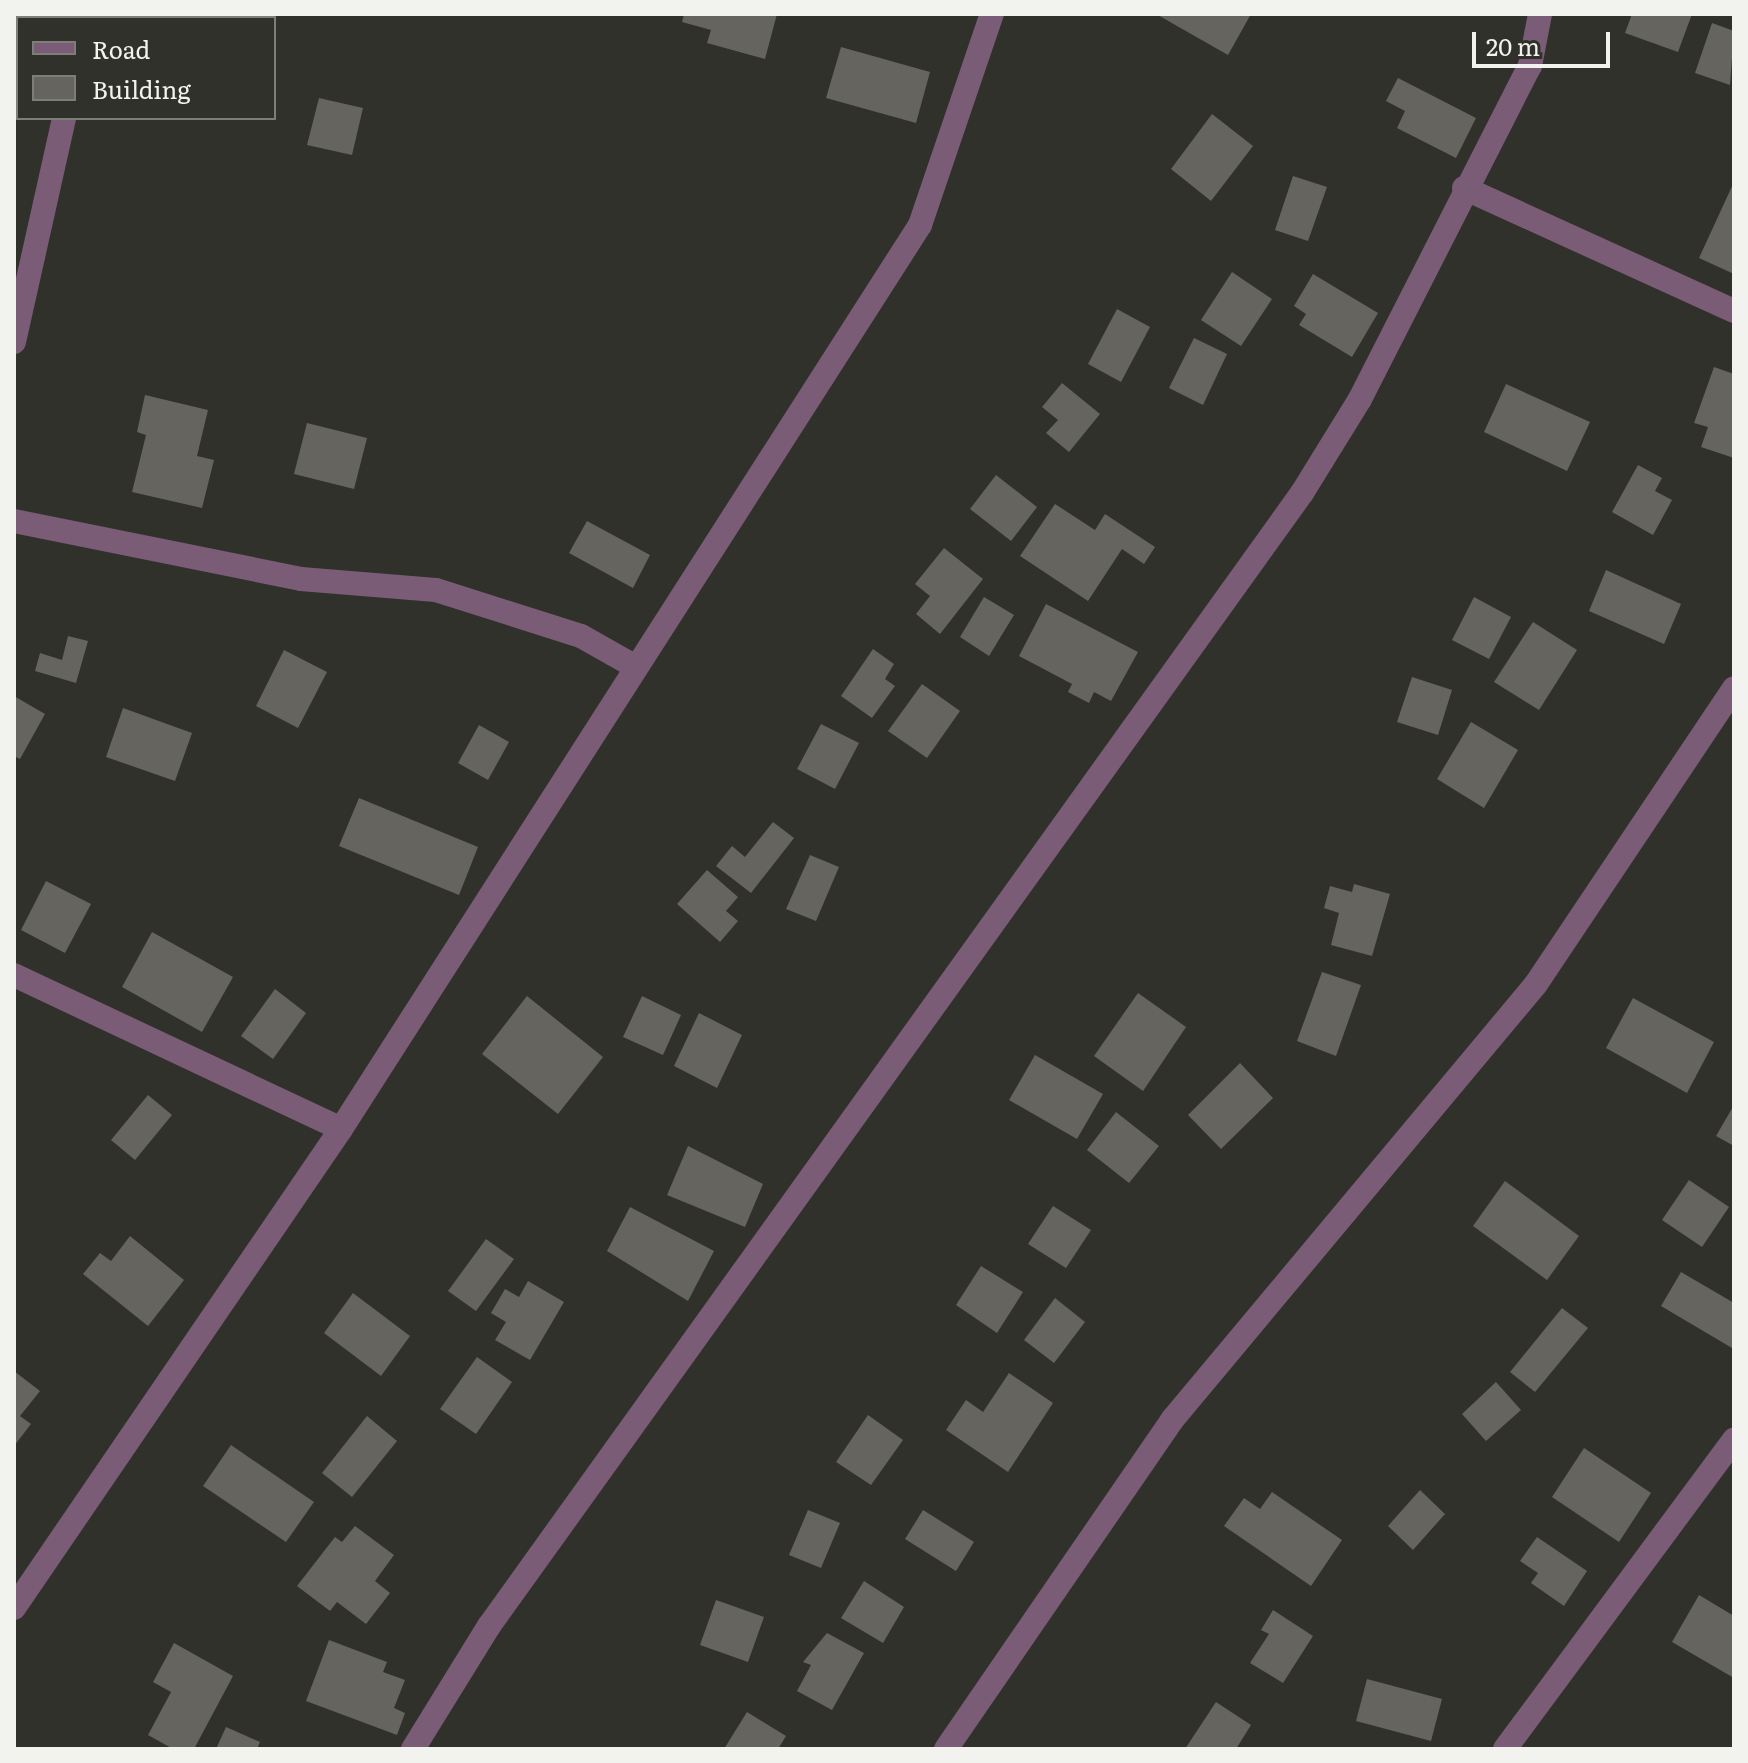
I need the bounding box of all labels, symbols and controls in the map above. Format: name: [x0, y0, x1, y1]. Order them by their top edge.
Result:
legend: [16, 16, 276, 120]
scale bar: [1476, 16, 1614, 66]
text: 20 m: [1486, 28, 1540, 63]
text: Road: [92, 31, 150, 66]
text: Building: [92, 71, 191, 106]

